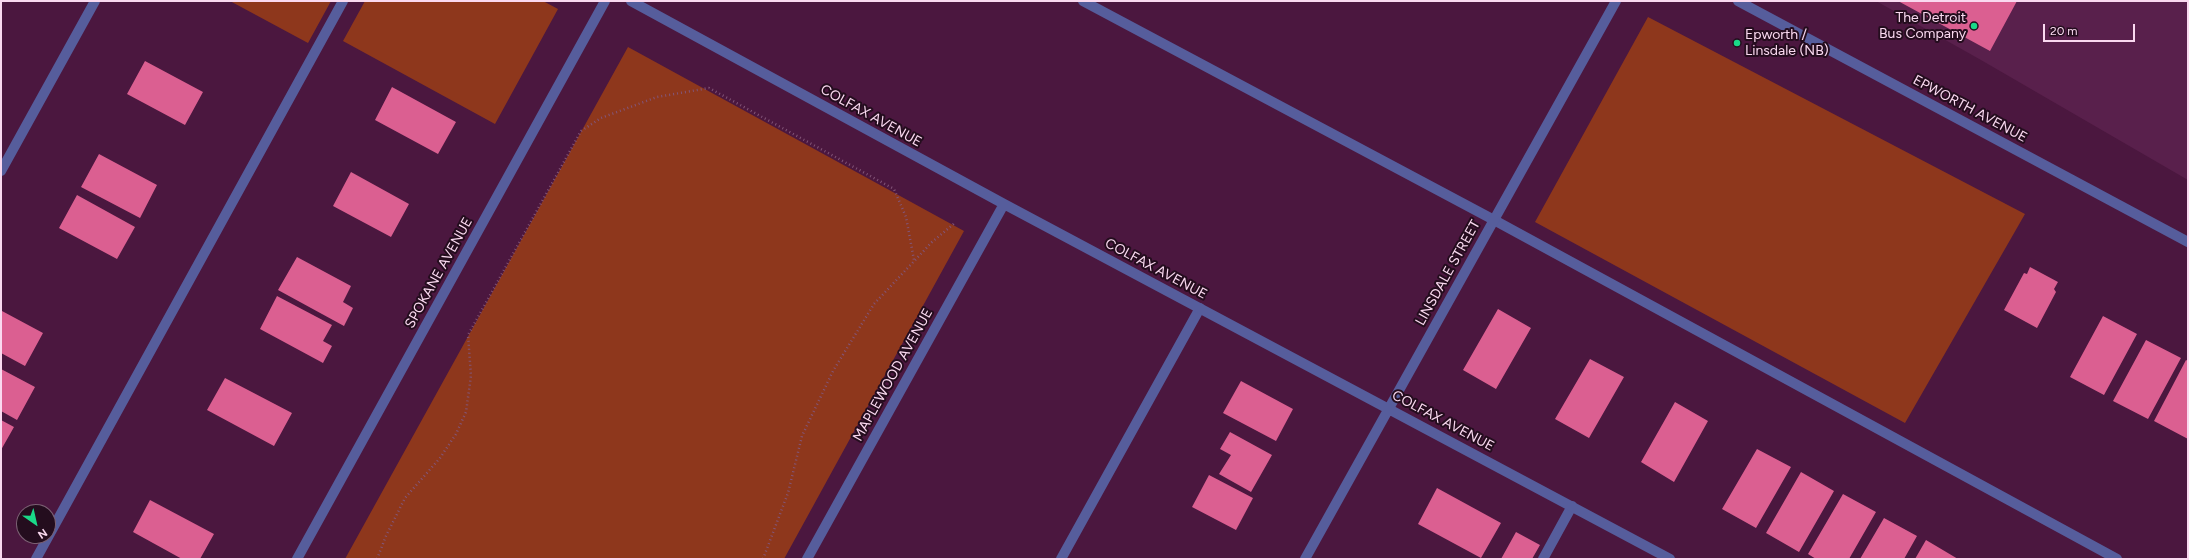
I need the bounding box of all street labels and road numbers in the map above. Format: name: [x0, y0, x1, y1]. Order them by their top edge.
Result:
street label: EPWORTH AVENUE: [1910, 72, 2030, 146]
street label: COLFAX AVENUE: [817, 81, 925, 151]
street label: SPOKANE AVENUE: [402, 215, 476, 331]
street label: LINSDALE STREET: [1412, 217, 1484, 329]
street label: COLFAX AVENUE: [1102, 235, 1210, 303]
street label: MAPLEWOOD AVENUE: [850, 306, 936, 444]
street label: COLFAX AVENUE: [1389, 387, 1497, 455]

